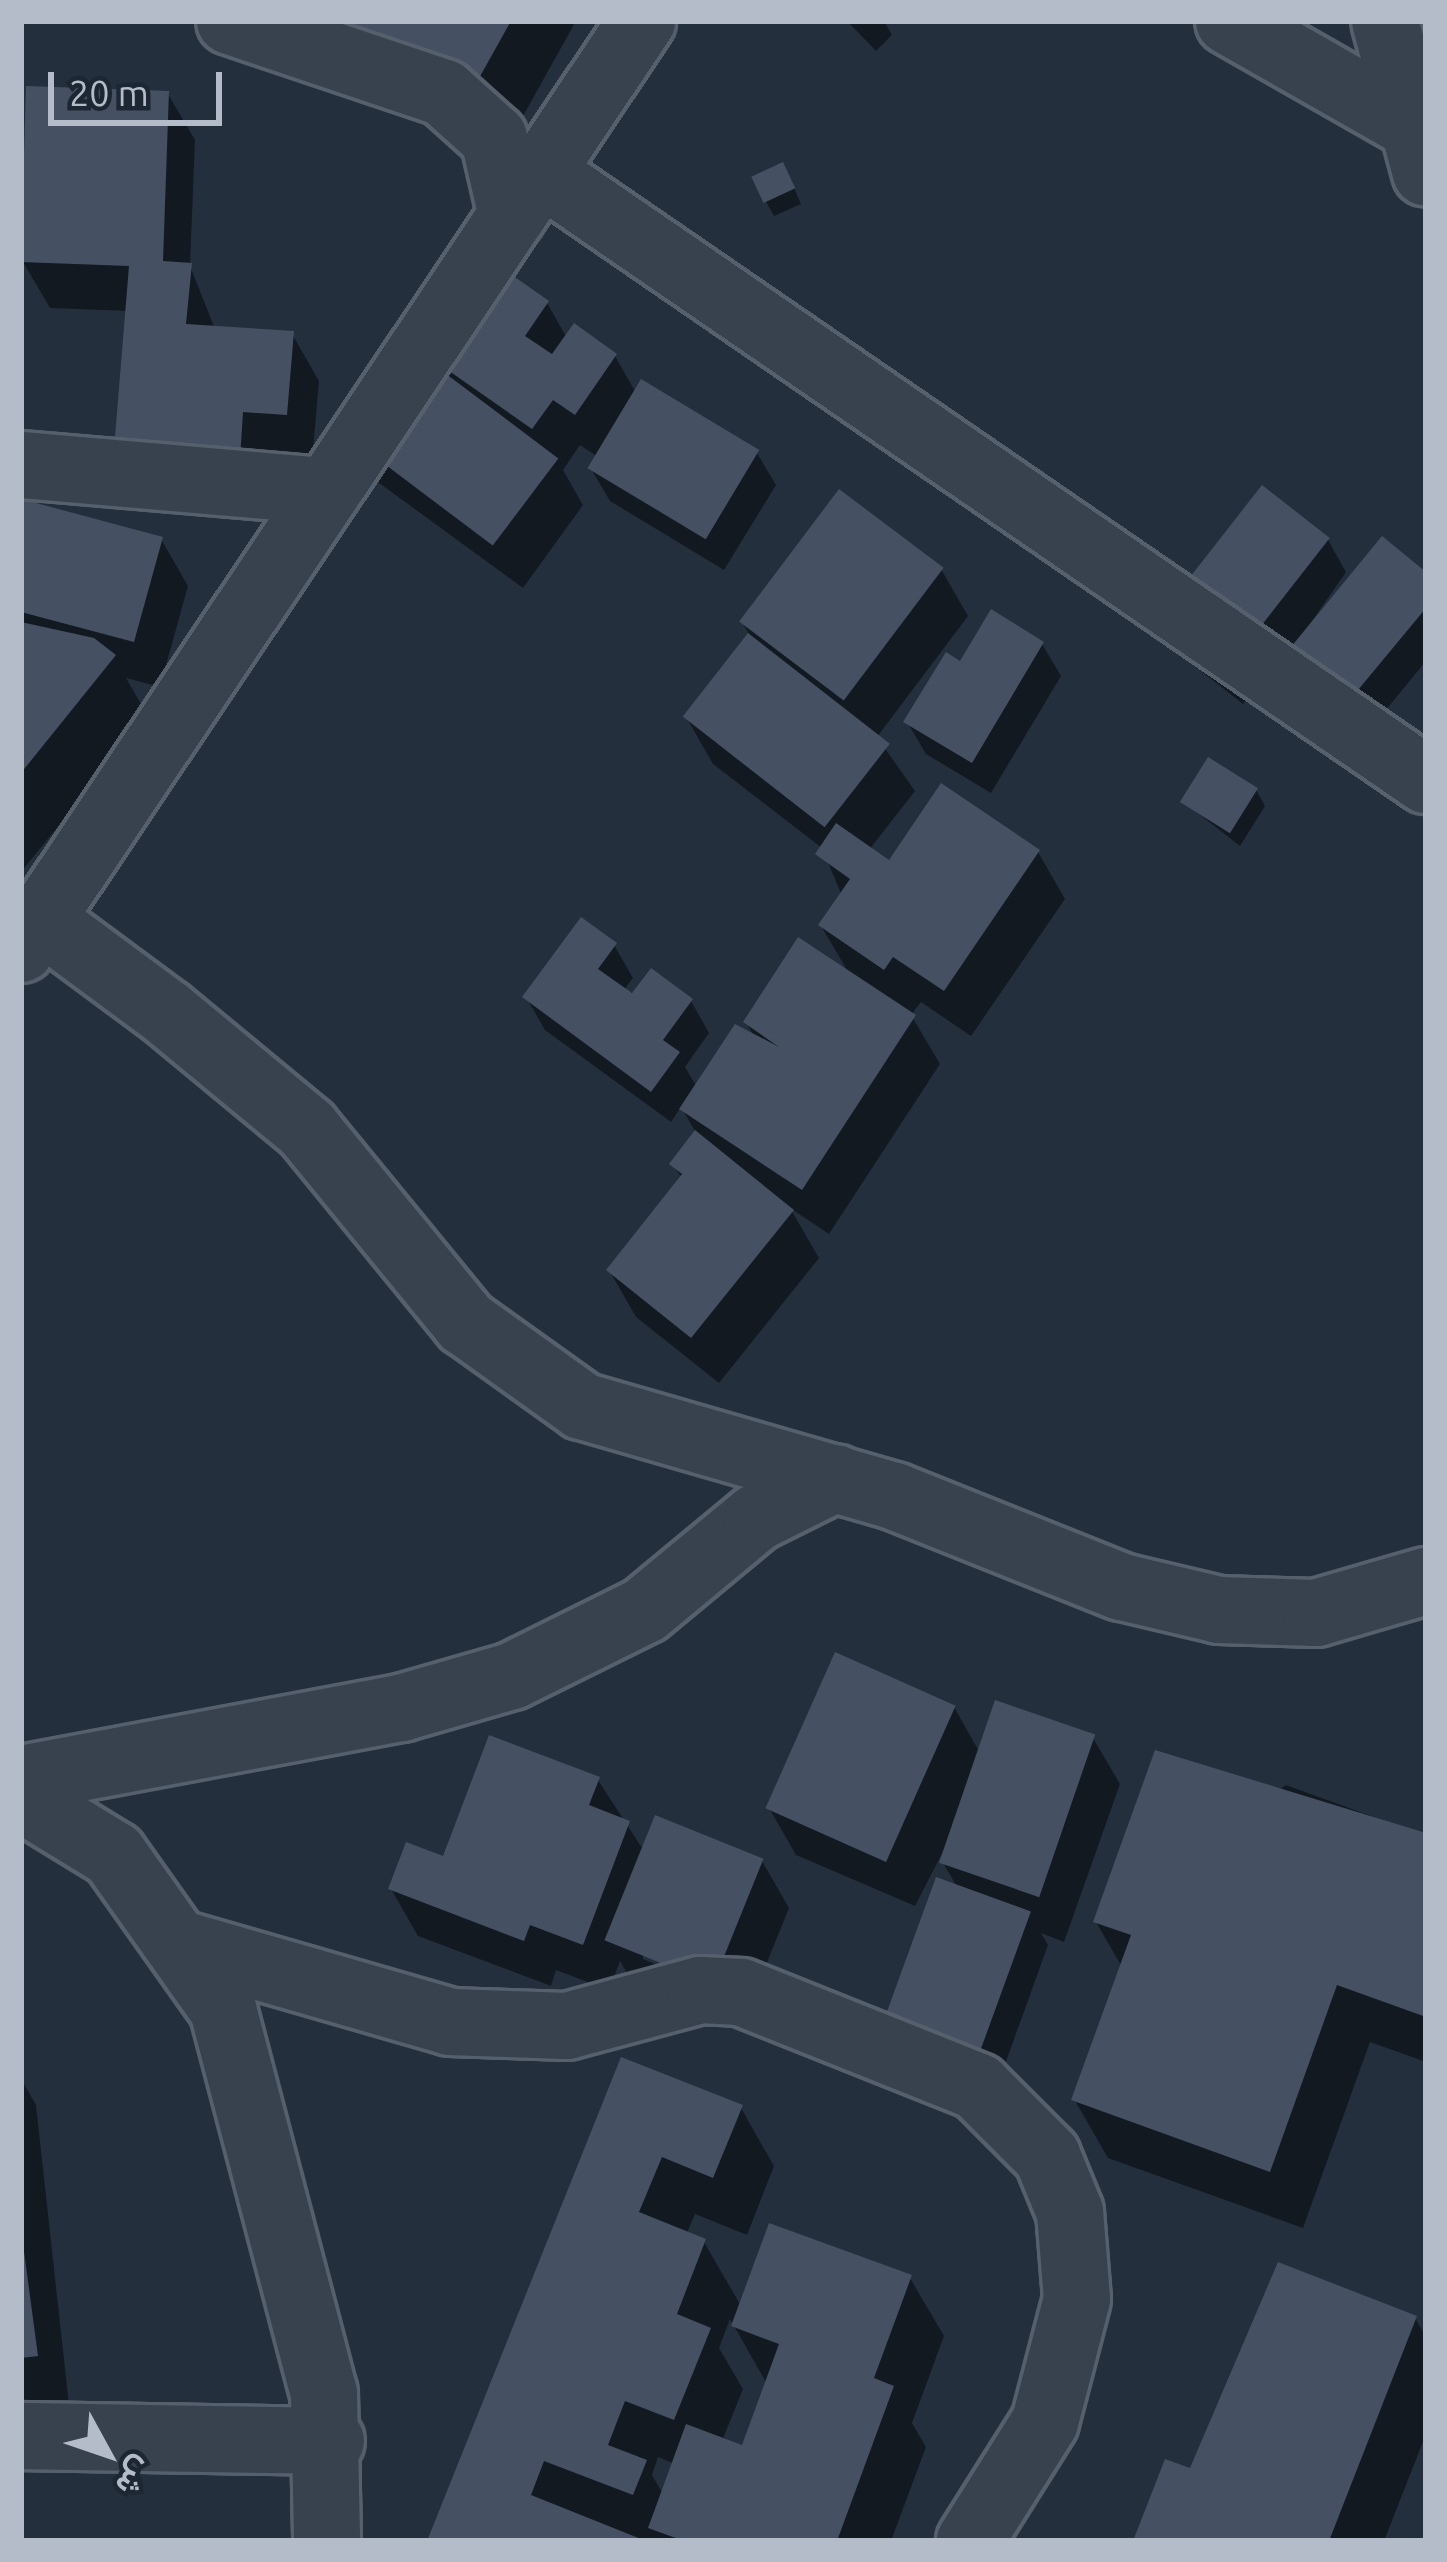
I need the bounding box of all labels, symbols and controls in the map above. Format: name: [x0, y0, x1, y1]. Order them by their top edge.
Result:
scale bar: [54, 48, 228, 122]
text: 20 m: [69, 72, 149, 113]
north arrow: [48, 2394, 168, 2514]
text: ش: [109, 2450, 163, 2505]

